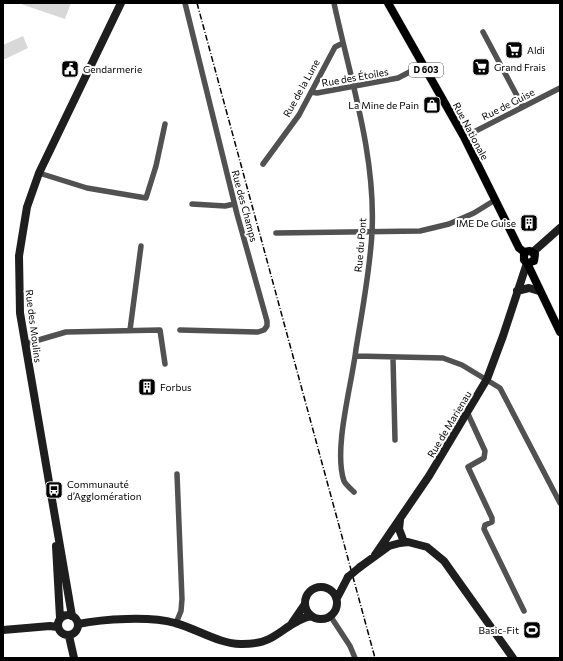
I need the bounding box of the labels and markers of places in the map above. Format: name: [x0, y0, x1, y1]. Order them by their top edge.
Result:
supermarket icon: Aldi: [504, 40, 524, 60]
place label: Aldi: [527, 44, 545, 56]
supermarket icon: Grand Frais: [471, 57, 491, 77]
public building icon: Gendarmerie: [60, 59, 80, 79]
place label: Grand Frais: [494, 61, 546, 73]
place label: Gendarmerie: [83, 63, 142, 75]
shop icon: La Mine de Pain: [422, 95, 442, 115]
place label: La Mine de Pain: [348, 99, 419, 111]
building icon: IME De Guise: [519, 213, 539, 233]
place label: IME De Guise: [456, 217, 516, 229]
building icon: Forbus: [137, 377, 157, 397]
place label: Forbus: [160, 381, 192, 393]
place label: Communauté d’Agglomération: [67, 478, 142, 502]
bus stop icon: Communauté d’Agglomération: [44, 480, 64, 500]
sports icon: Basic-Fit: [522, 620, 542, 640]
place label: Basic-Fit: [479, 624, 519, 636]

